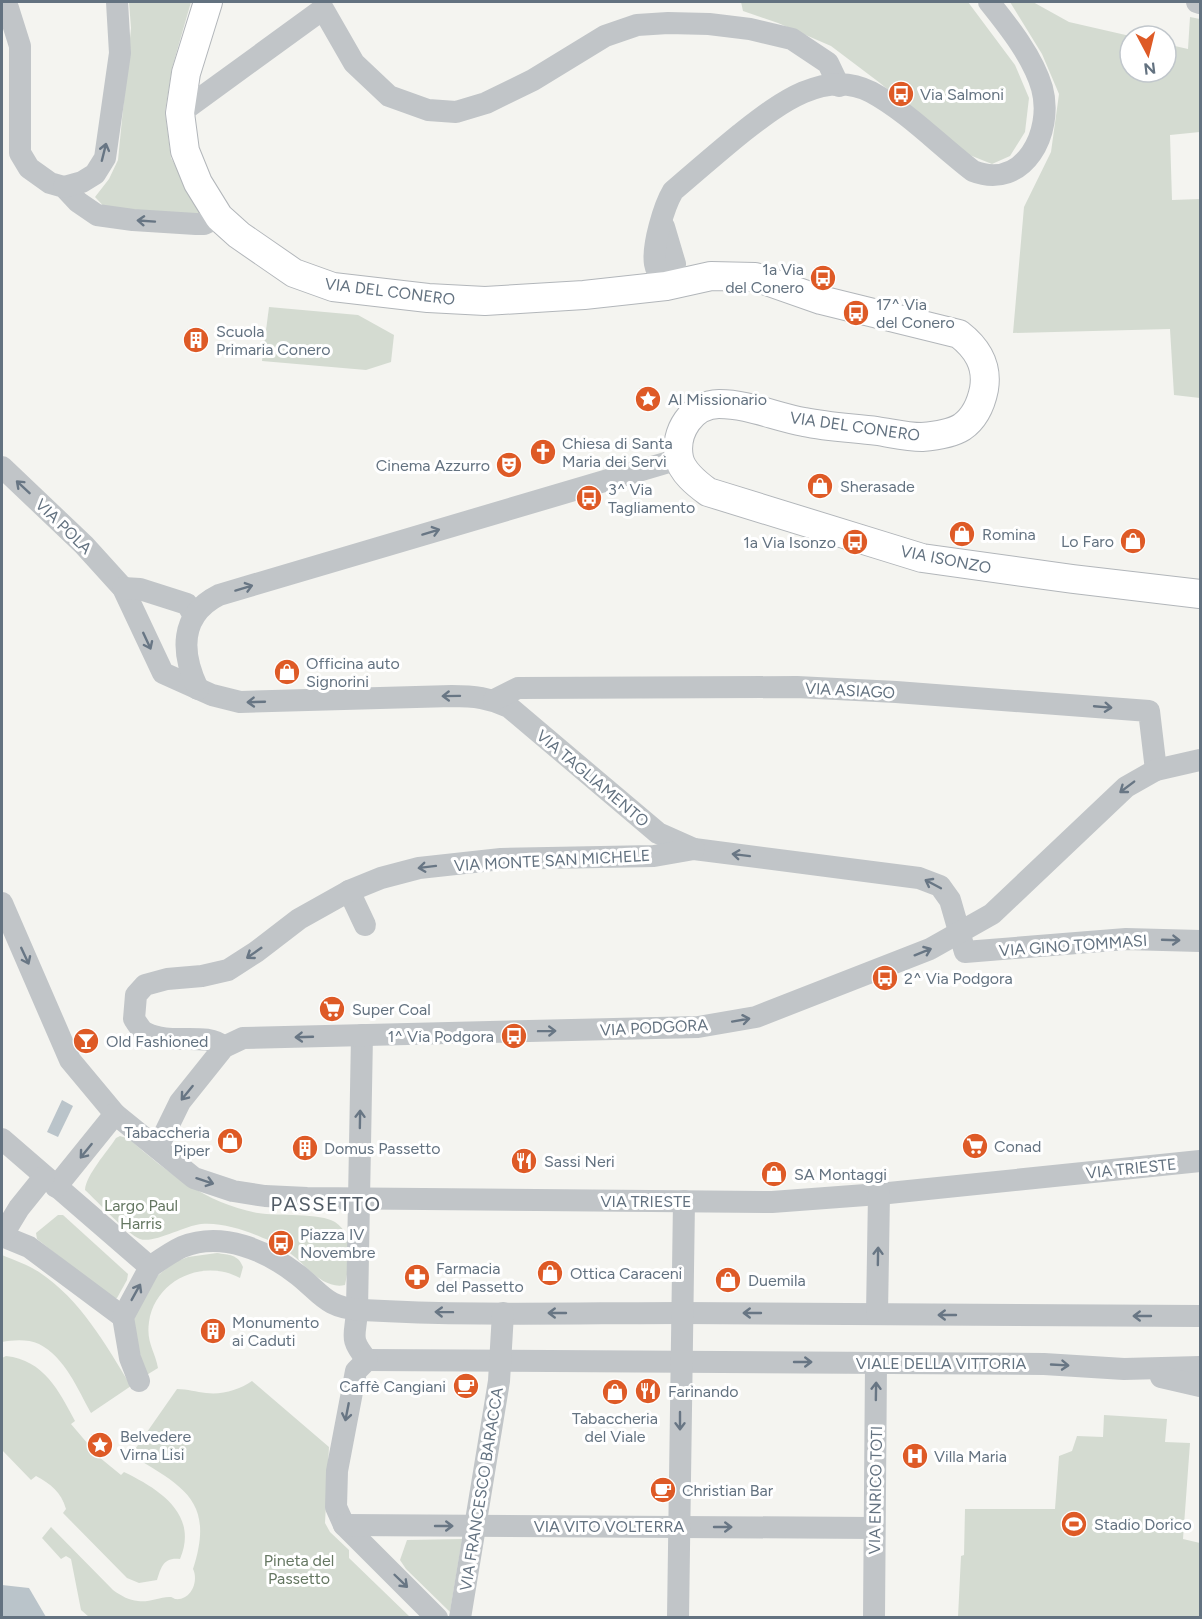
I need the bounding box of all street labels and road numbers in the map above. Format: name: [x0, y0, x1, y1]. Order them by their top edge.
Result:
street label: VIA DEL CONERO: [324, 274, 456, 309]
street label: VIA DEL CONERO: [789, 408, 921, 445]
street label: VIA POLA: [31, 495, 96, 558]
street label: VIA ISONZO: [899, 541, 993, 578]
street label: VIA ASIAGO: [804, 679, 896, 702]
street label: VIA TAGLIAMENTO: [533, 726, 653, 831]
street label: VIA MONTE SAN MICHELE: [453, 846, 651, 875]
street label: VIA GINO TOMMASI: [998, 931, 1148, 960]
street label: VIA PODGORA: [599, 1015, 709, 1040]
street label: VIA TRIESTE: [1085, 1154, 1177, 1183]
street label: VIA TRIESTE: [601, 1192, 692, 1211]
street label: VIALE DELLA VITTORIA: [856, 1354, 1026, 1373]
street label: VIA FRANCESCO BARACCA: [456, 1386, 507, 1592]
street label: VIA ENRICO TOTI: [865, 1426, 886, 1554]
street label: VIA VITO VOLTERRA: [534, 1517, 684, 1536]

